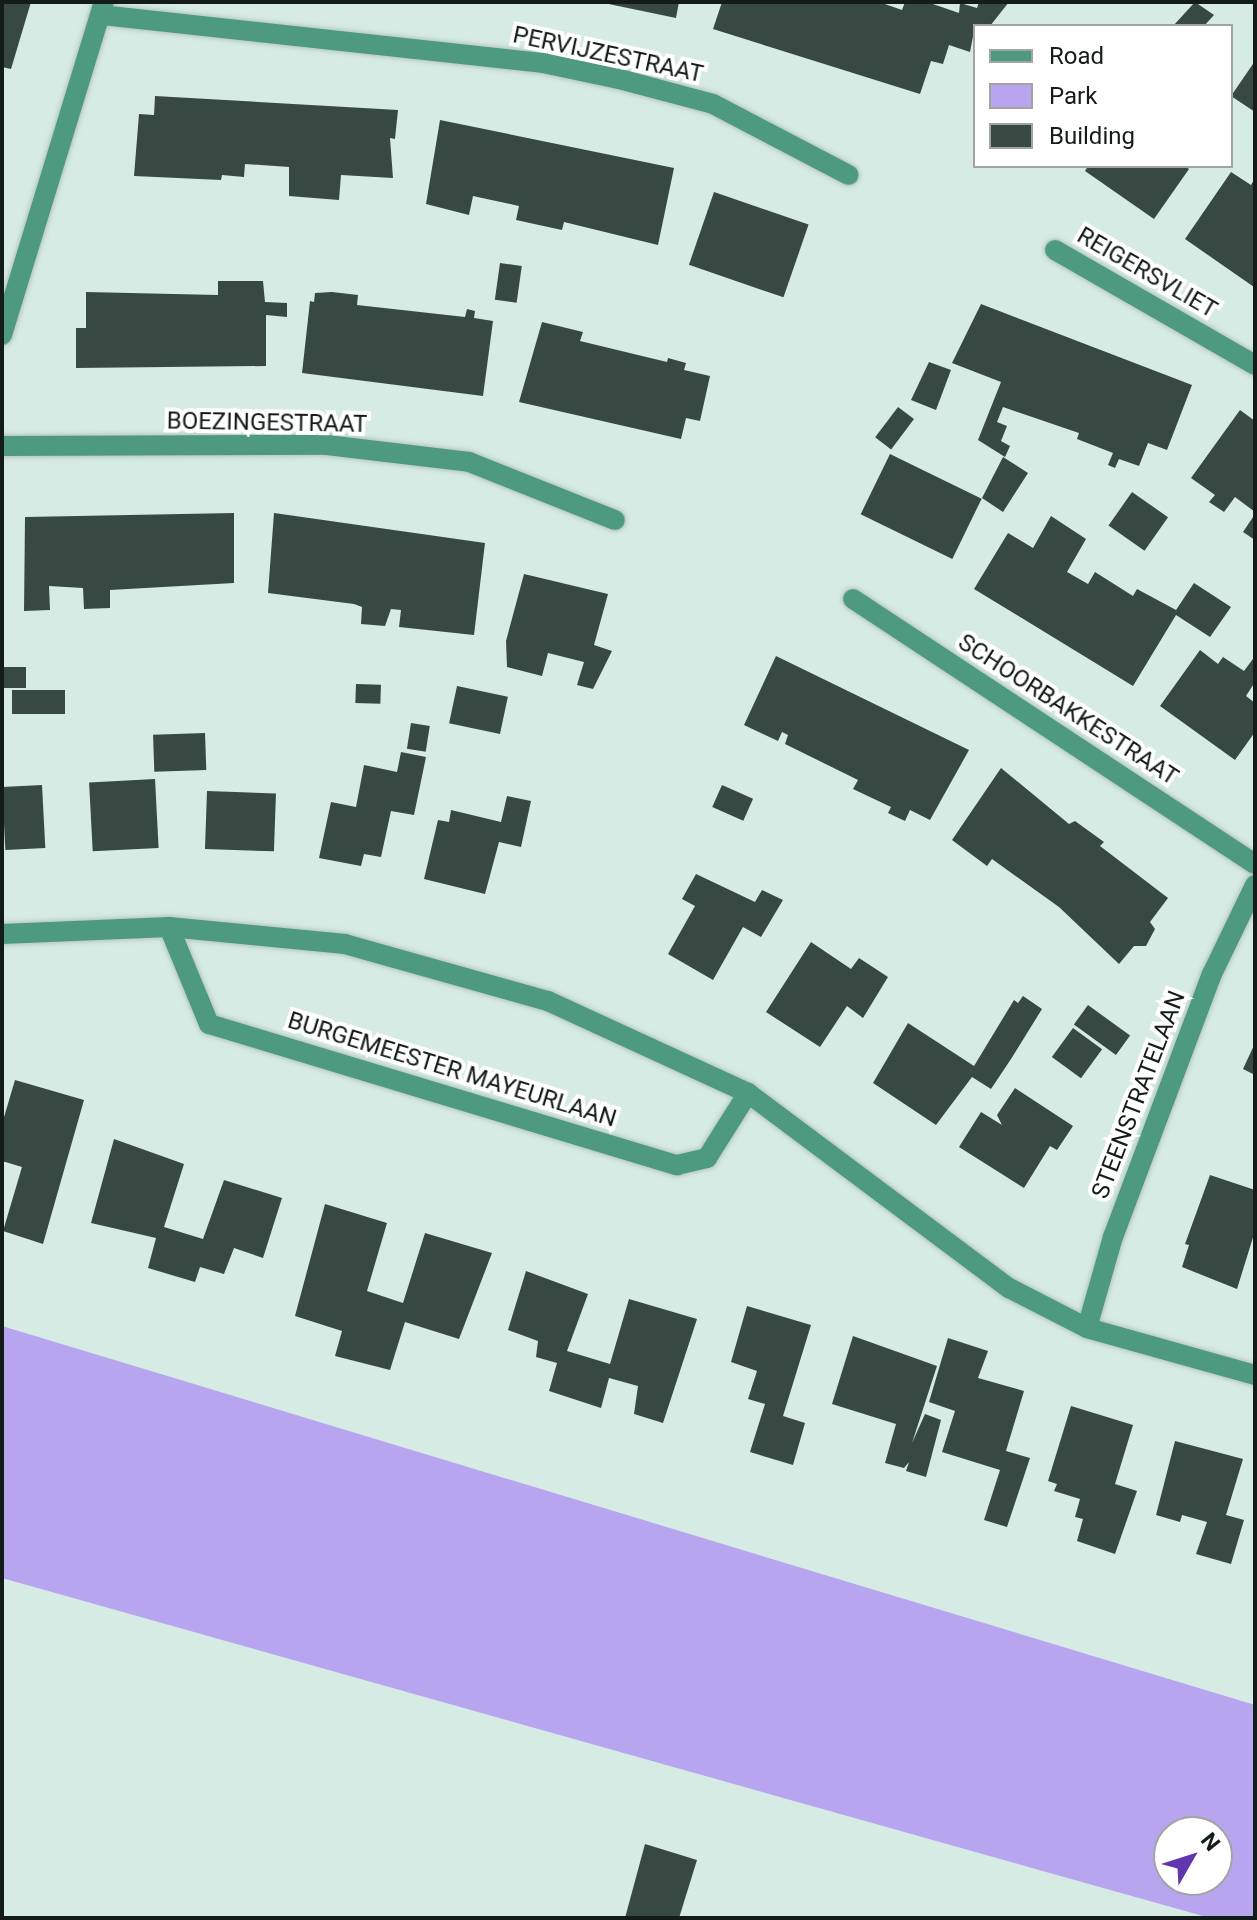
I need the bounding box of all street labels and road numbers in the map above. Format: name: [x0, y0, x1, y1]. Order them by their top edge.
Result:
street label: PERVIJZESTRAAT: [510, 21, 706, 89]
street label: REIGERSVLIET: [1072, 221, 1222, 325]
street label: BOEZINGESTRAAT: [166, 407, 368, 439]
street label: SCHOORBAKKESTRAAT: [953, 628, 1183, 792]
street label: STEENSTRATELAAN: [1086, 987, 1192, 1203]
street label: BURGEMEESTER MAYEURLAAN: [284, 1006, 620, 1134]

